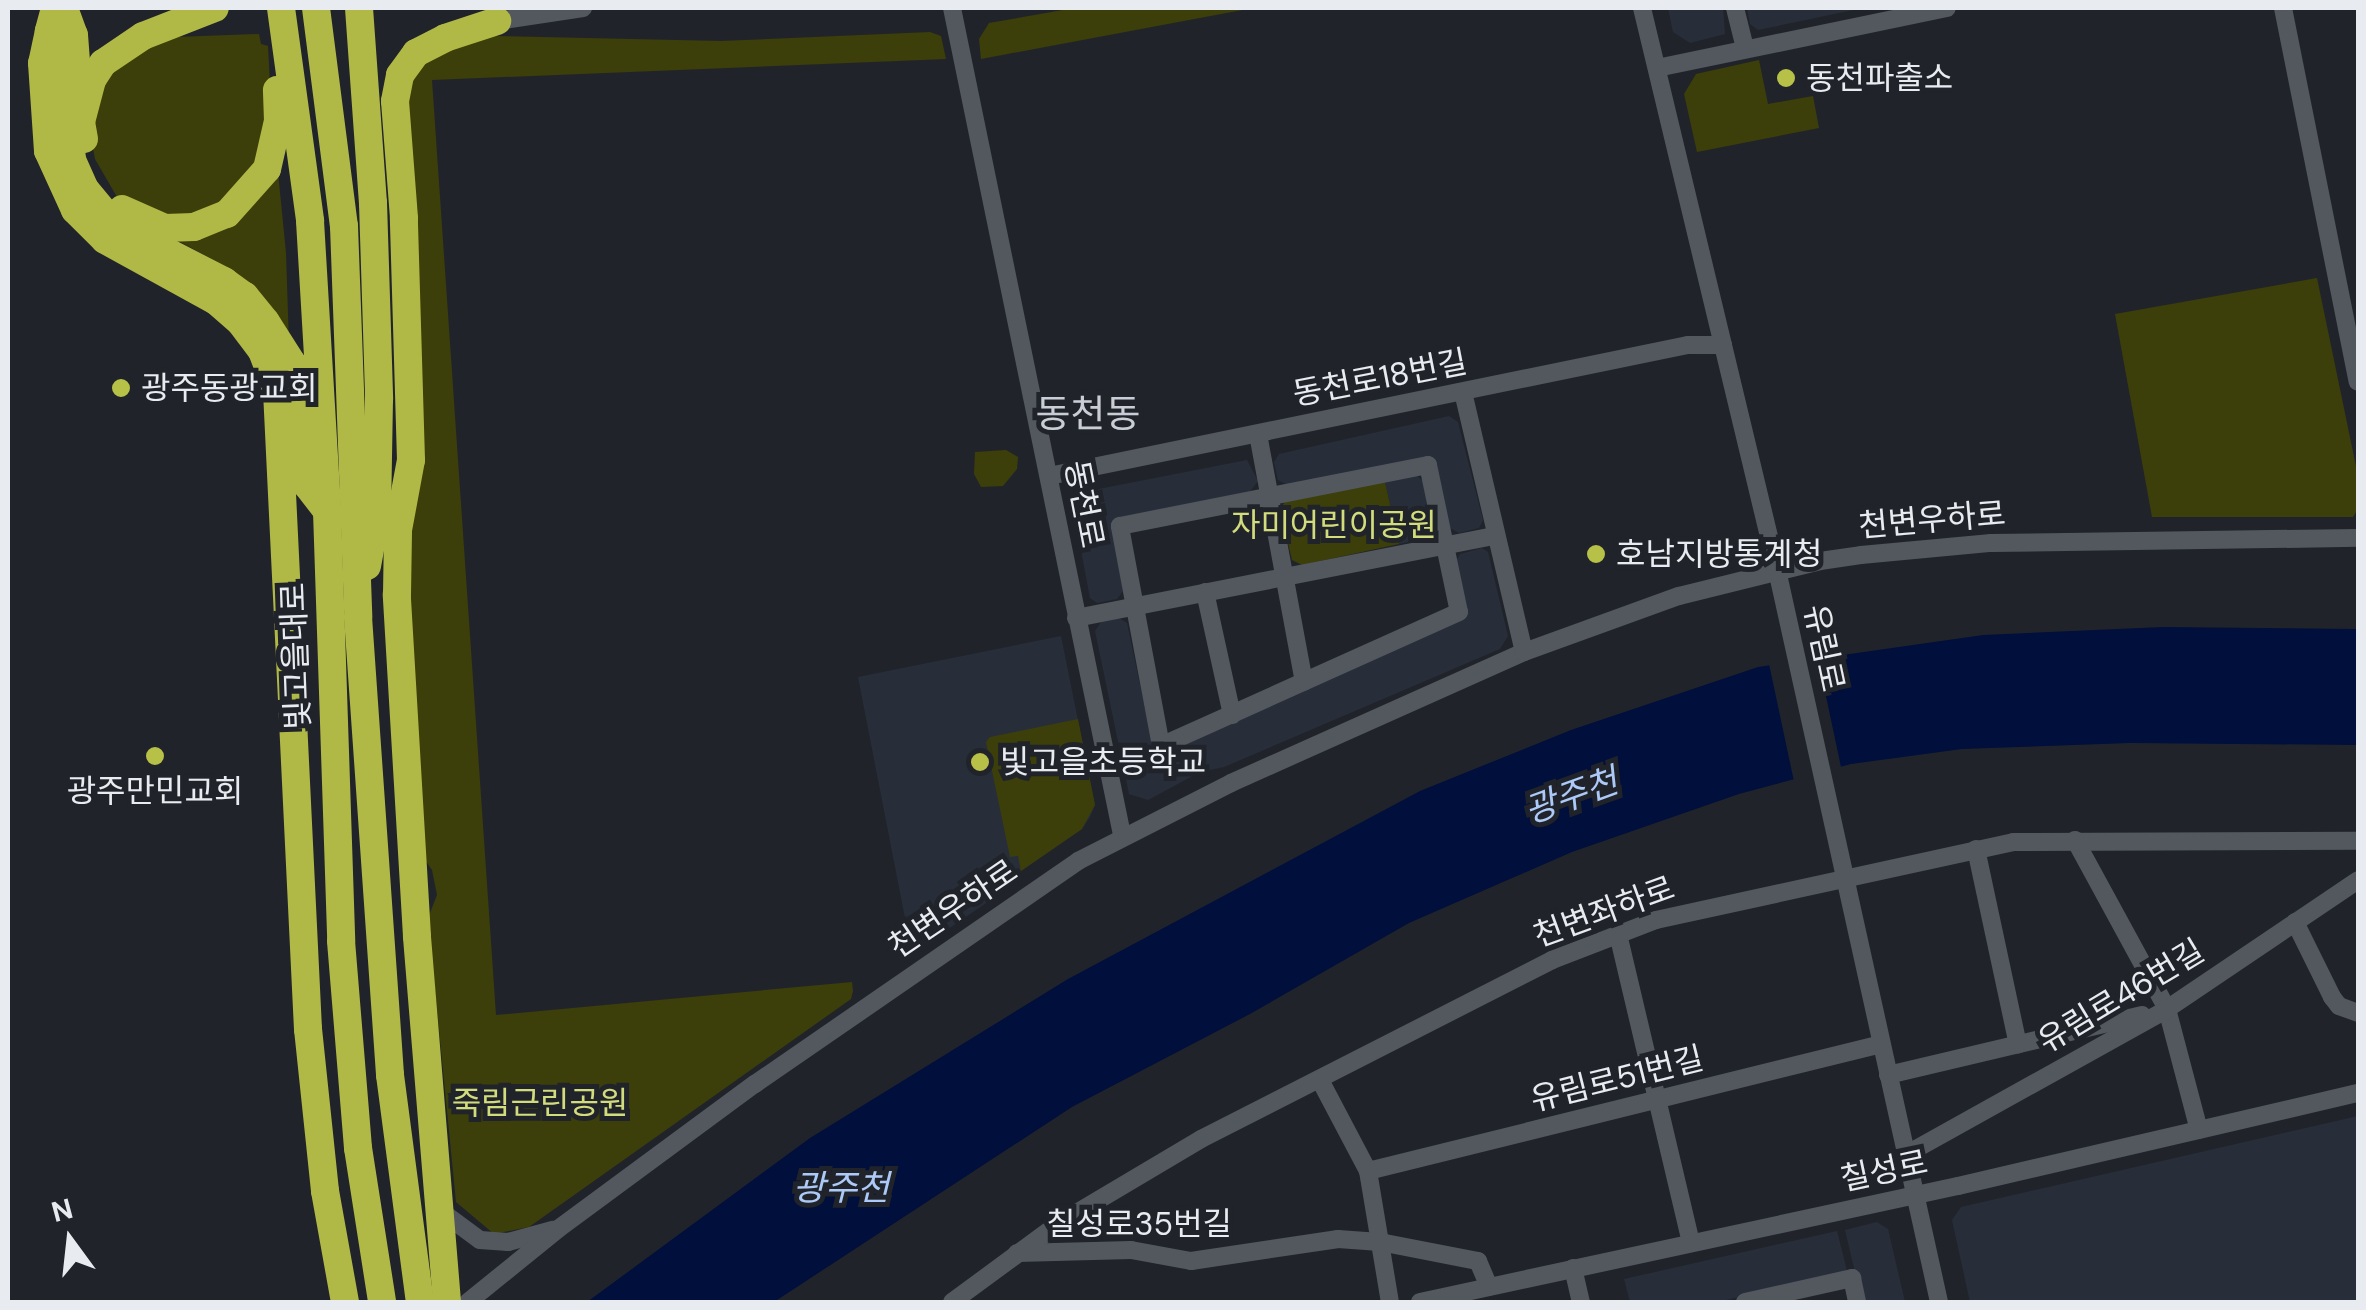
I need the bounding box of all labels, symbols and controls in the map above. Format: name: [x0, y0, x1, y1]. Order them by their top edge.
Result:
place label: 동천파출소: [1806, 59, 1953, 97]
marker: 동천파출소: [1775, 67, 1797, 89]
street label: 동천로18번길: [1290, 342, 1470, 414]
place label: 광주동광교회: [141, 369, 318, 407]
marker: 광주동광교회: [110, 377, 132, 399]
district label: 동천동: [1036, 392, 1140, 438]
street label: 동천로: [1057, 457, 1111, 551]
street label: 천변우하로: [1857, 494, 2007, 546]
park label: 자미어린이공원: [1231, 506, 1437, 544]
place label: 호남지방통계청: [1616, 535, 1822, 573]
marker: 호남지방통계청: [1585, 543, 1607, 565]
street label: 빛고을대로: [274, 582, 318, 730]
street label: 유림로: [1796, 601, 1852, 695]
place label: 빛고을초등학교: [1000, 743, 1206, 781]
marker: 광주만민교회: [144, 745, 166, 767]
marker: 빛고을초등학교: [969, 751, 991, 773]
water label: 광주천: [1518, 760, 1624, 832]
place label: 광주만민교회: [67, 772, 243, 810]
street label: 천변우하로: [881, 852, 1025, 966]
street label: 천변좌하로: [1528, 869, 1680, 955]
street label: 유림로46번길: [2031, 931, 2211, 1061]
street label: 유림로51번길: [1527, 1039, 1707, 1119]
park label: 죽림근린공원: [452, 1084, 628, 1122]
street label: 칠성로: [1837, 1143, 1931, 1199]
water label: 광주천: [793, 1167, 889, 1209]
north arrow: [20, 1190, 120, 1290]
text: N: [47, 1190, 77, 1231]
street label: 칠성로35번길: [1046, 1205, 1232, 1243]

